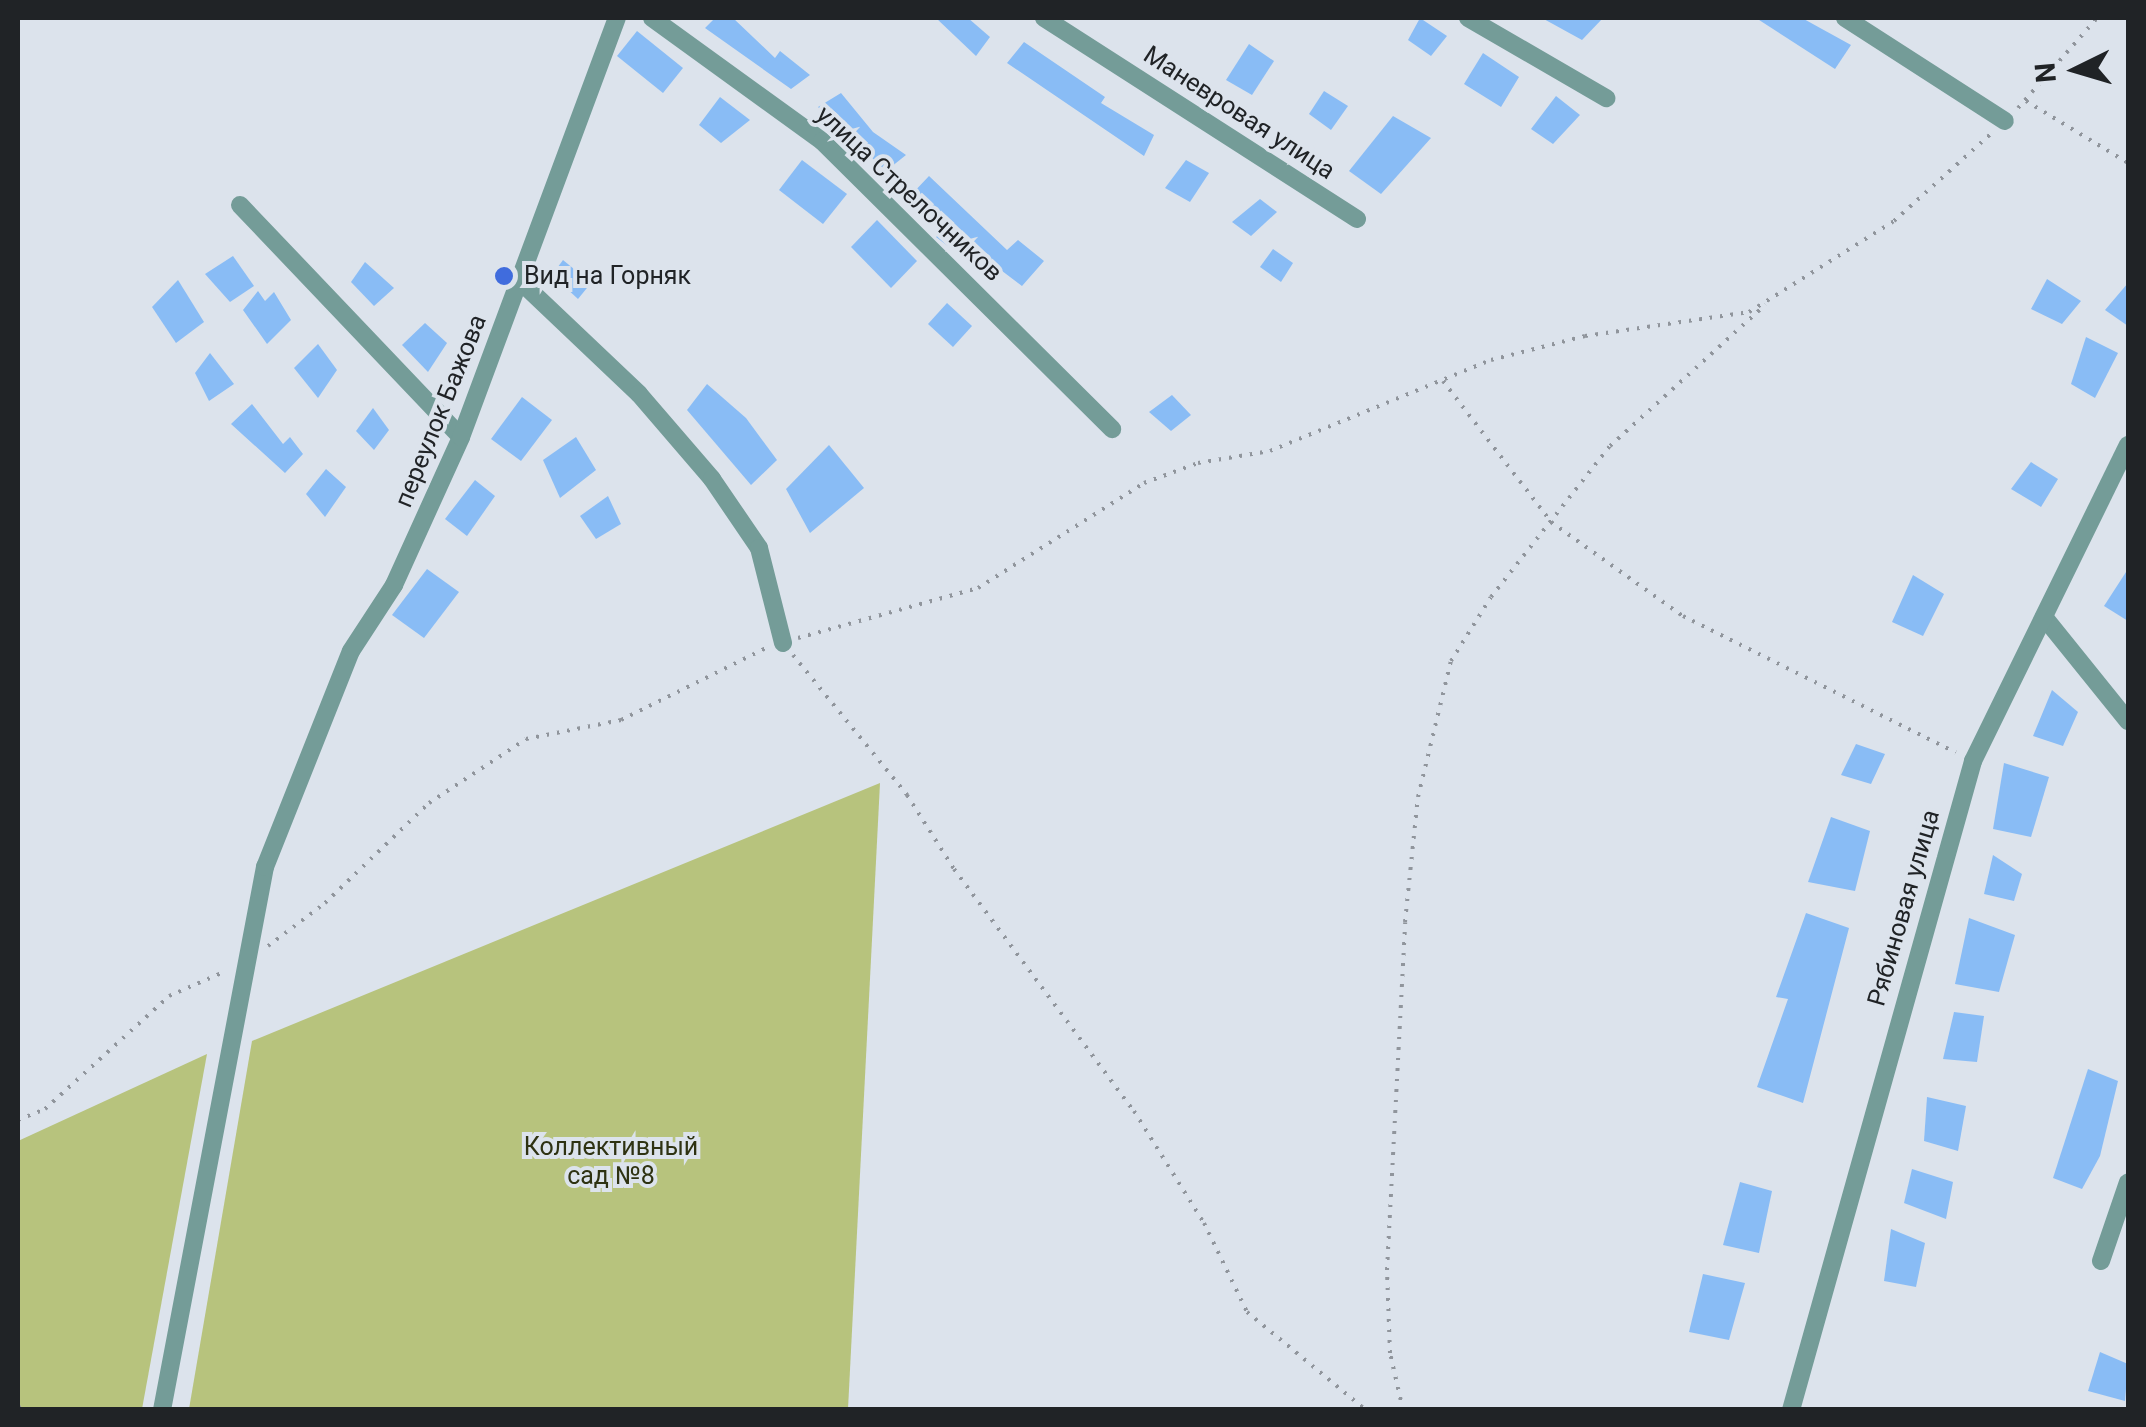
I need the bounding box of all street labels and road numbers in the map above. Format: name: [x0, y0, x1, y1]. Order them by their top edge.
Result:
street label: Маневровая улица: [1138, 40, 1340, 186]
street label: улица Стрелочников: [810, 100, 1008, 288]
street label: переулок Бажова: [389, 310, 493, 512]
street label: Рябиновая улица: [1862, 806, 1946, 1010]

